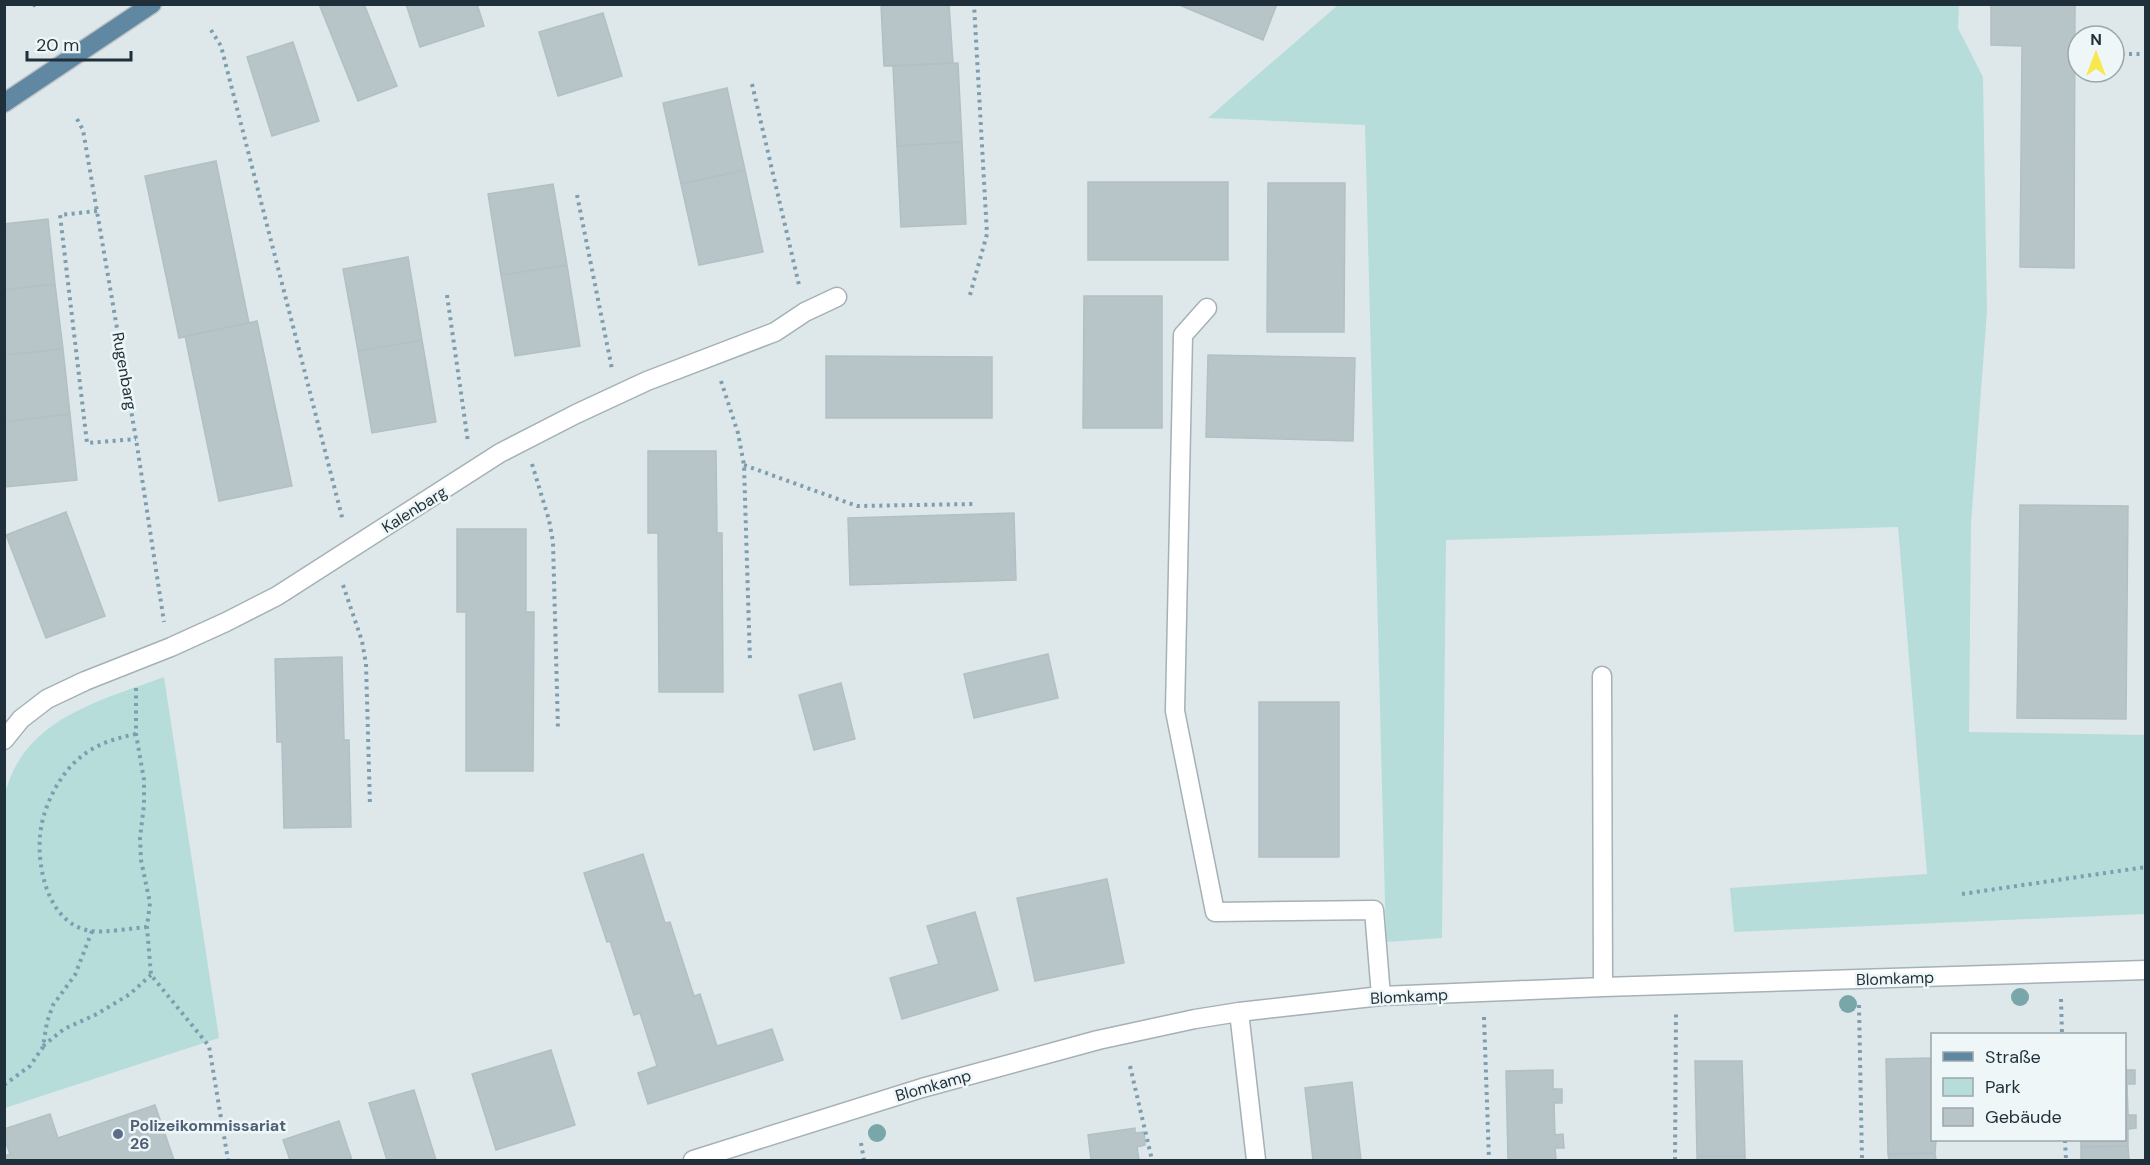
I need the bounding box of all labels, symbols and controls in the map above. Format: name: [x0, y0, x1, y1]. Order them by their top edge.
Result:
scale bar: [27, 24, 130, 62]
north arrow: [2066, 24, 2126, 84]
text: N: [2090, 29, 2102, 50]
text: 20 m: [36, 33, 79, 57]
street label: Rugenbarg: [107, 330, 142, 412]
street label: Kalenbarg: [378, 481, 451, 538]
street label: Blomkamp: [1856, 967, 1934, 990]
street label: Blomkamp: [1370, 984, 1448, 1009]
legend: [1931, 1033, 2126, 1141]
text: Straße: [1985, 1045, 2041, 1069]
street label: Blomkamp: [893, 1065, 973, 1106]
text: Park: [1985, 1075, 2021, 1099]
text: Gebäude: [1985, 1105, 2062, 1129]
place label: Polizeikommissariat 26: [130, 1115, 286, 1154]
marker: Polizeikommissariat 26: [111, 1127, 125, 1141]

